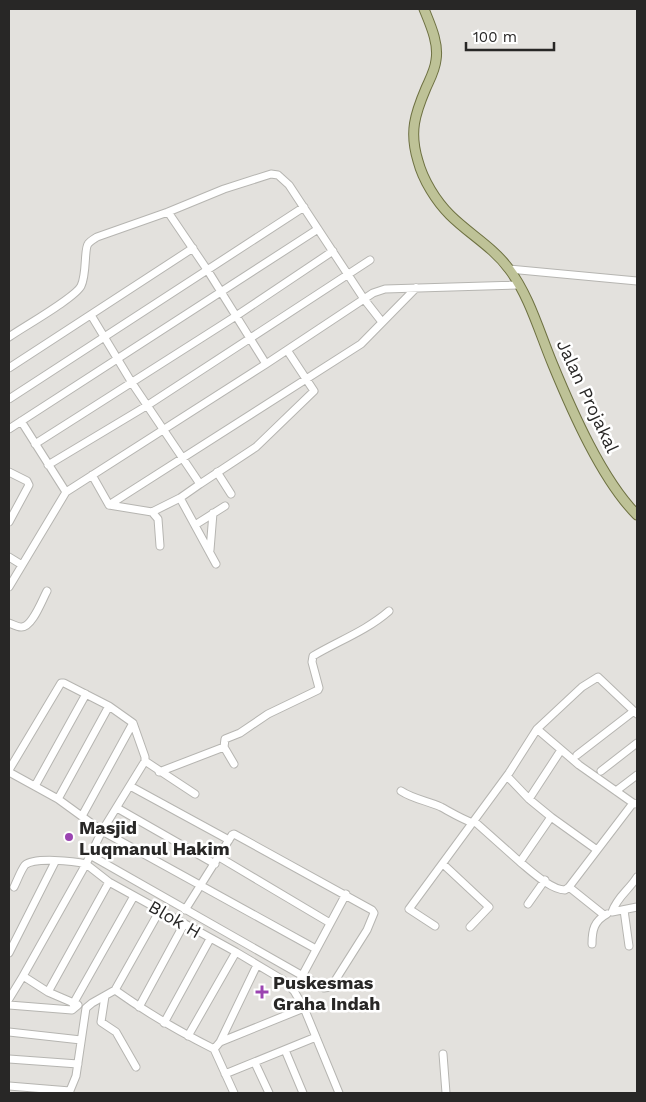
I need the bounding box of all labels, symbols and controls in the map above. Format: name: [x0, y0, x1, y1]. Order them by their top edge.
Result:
scale bar: [466, 20, 554, 52]
text: 100 m: [473, 28, 517, 46]
street label: Jalan Projakal: [553, 336, 624, 456]
place label: Masjid Luqmanul Hakim: [79, 817, 230, 859]
marker: Masjid Luqmanul Hakim: [63, 831, 75, 843]
street label: Blok H: [145, 896, 205, 942]
place label: Puskesmas Graha Indah: [273, 972, 380, 1014]
marker: Puskesmas Graha Indah: [255, 985, 269, 999]

